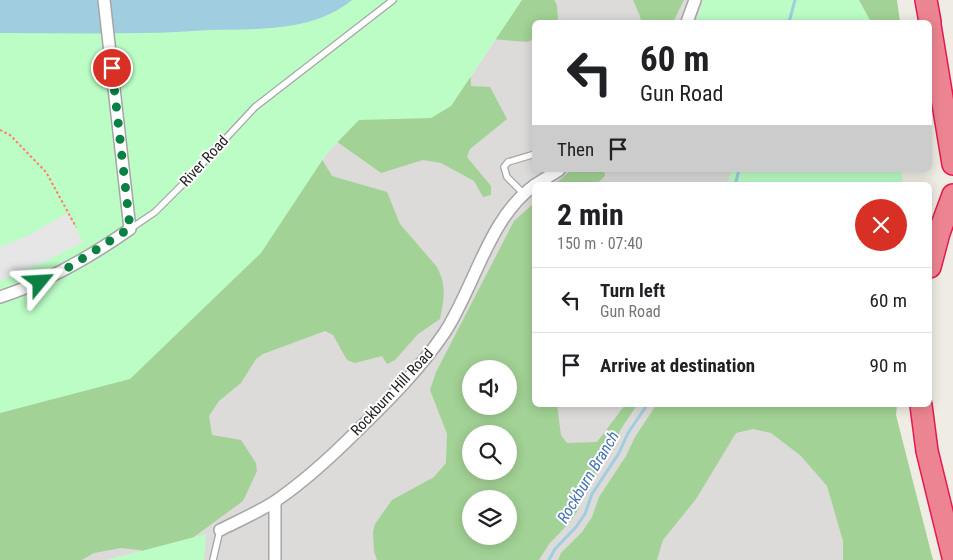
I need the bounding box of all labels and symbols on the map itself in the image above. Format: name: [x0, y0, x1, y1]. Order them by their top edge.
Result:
pin: [91, 47, 133, 89]
street label: River Road: [176, 132, 232, 190]
position arrow: [13, 255, 65, 307]
street label: Rockburn Hill Road: [347, 345, 437, 439]
water label: Rockburn Branch: [553, 428, 623, 526]

